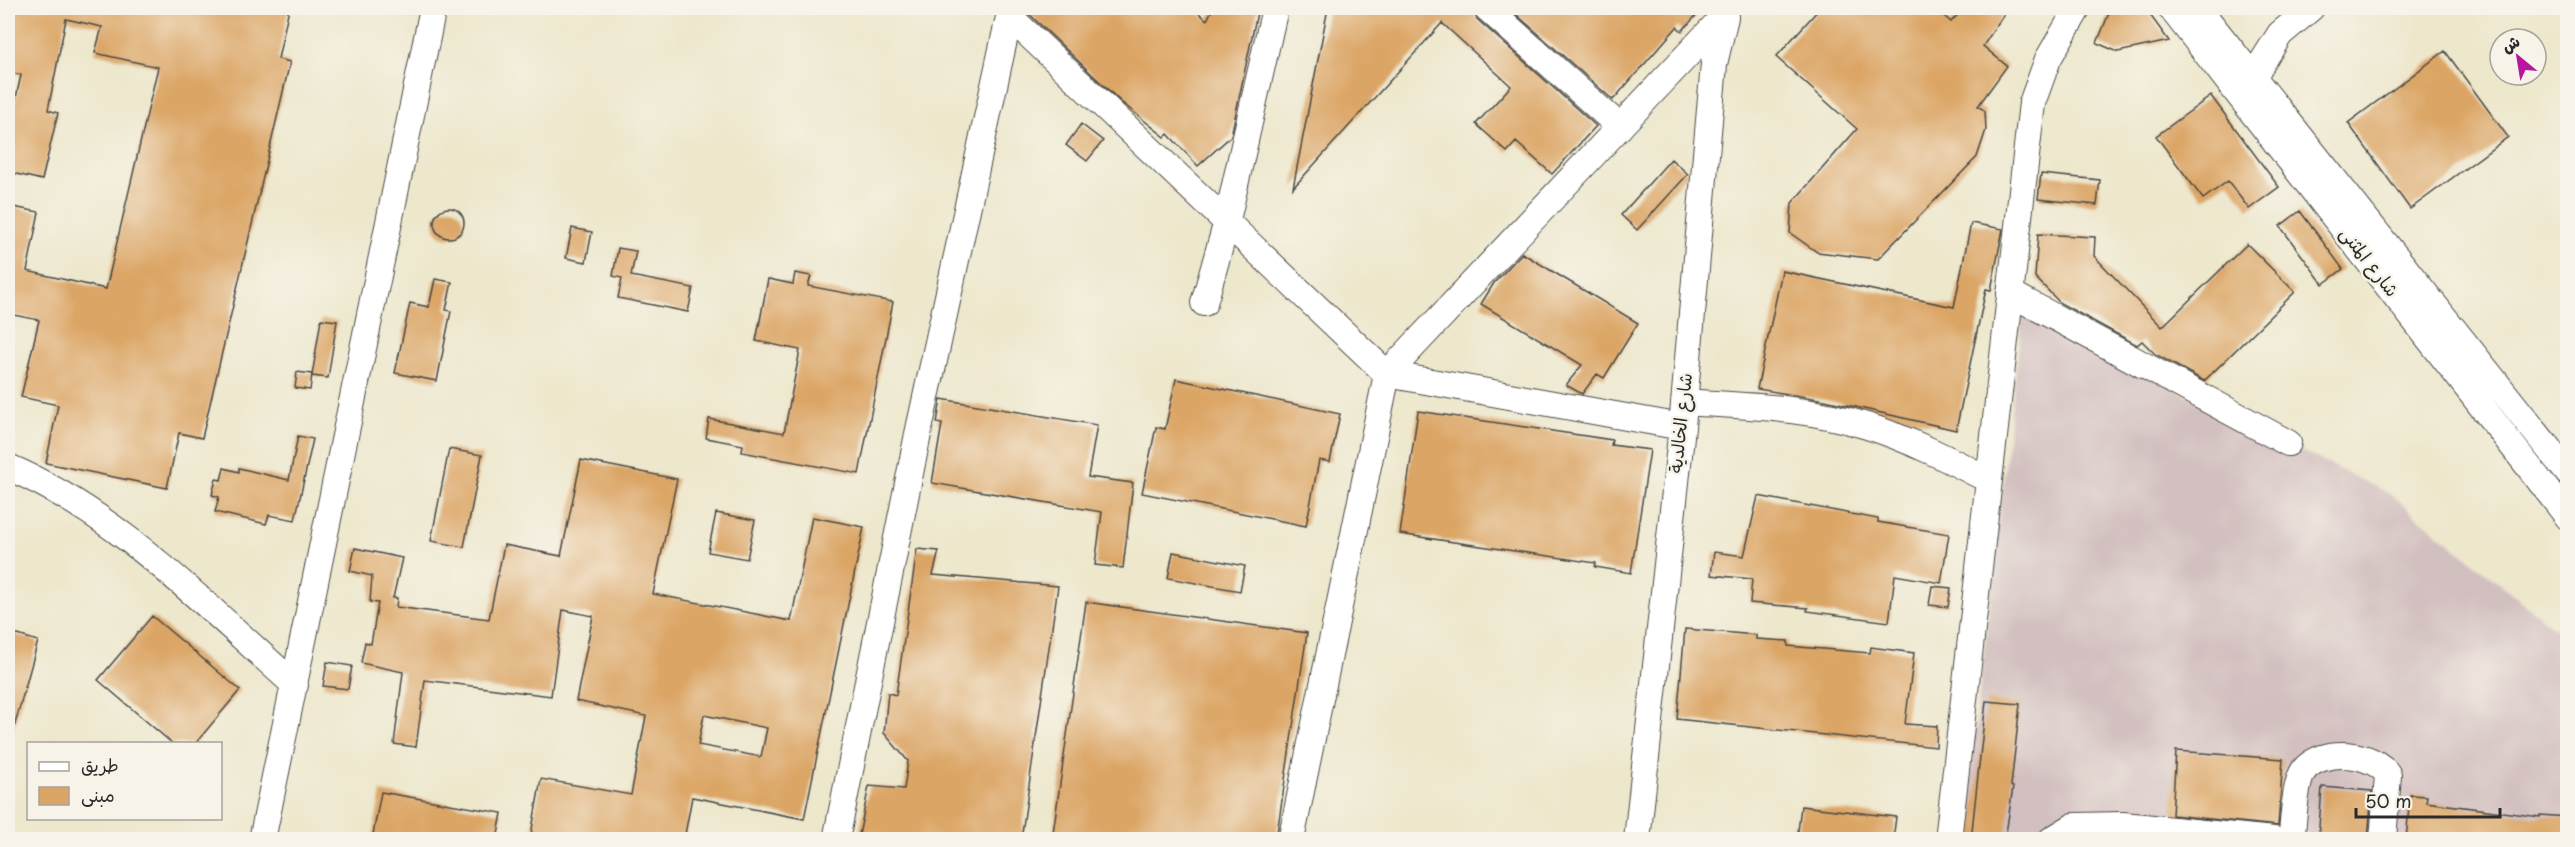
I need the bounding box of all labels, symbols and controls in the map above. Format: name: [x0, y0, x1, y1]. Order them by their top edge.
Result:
north arrow: [2488, 27, 2548, 87]
text: ش: [2496, 28, 2524, 58]
street label: شارع المثنى: [2334, 220, 2406, 302]
street label: شارع الخالدية: [1661, 371, 1698, 474]
legend: [27, 742, 222, 820]
text: طريق: [81, 751, 119, 778]
text: مبنى: [81, 781, 115, 808]
scale bar: [2356, 781, 2500, 819]
text: 50 m: [2365, 787, 2412, 814]

